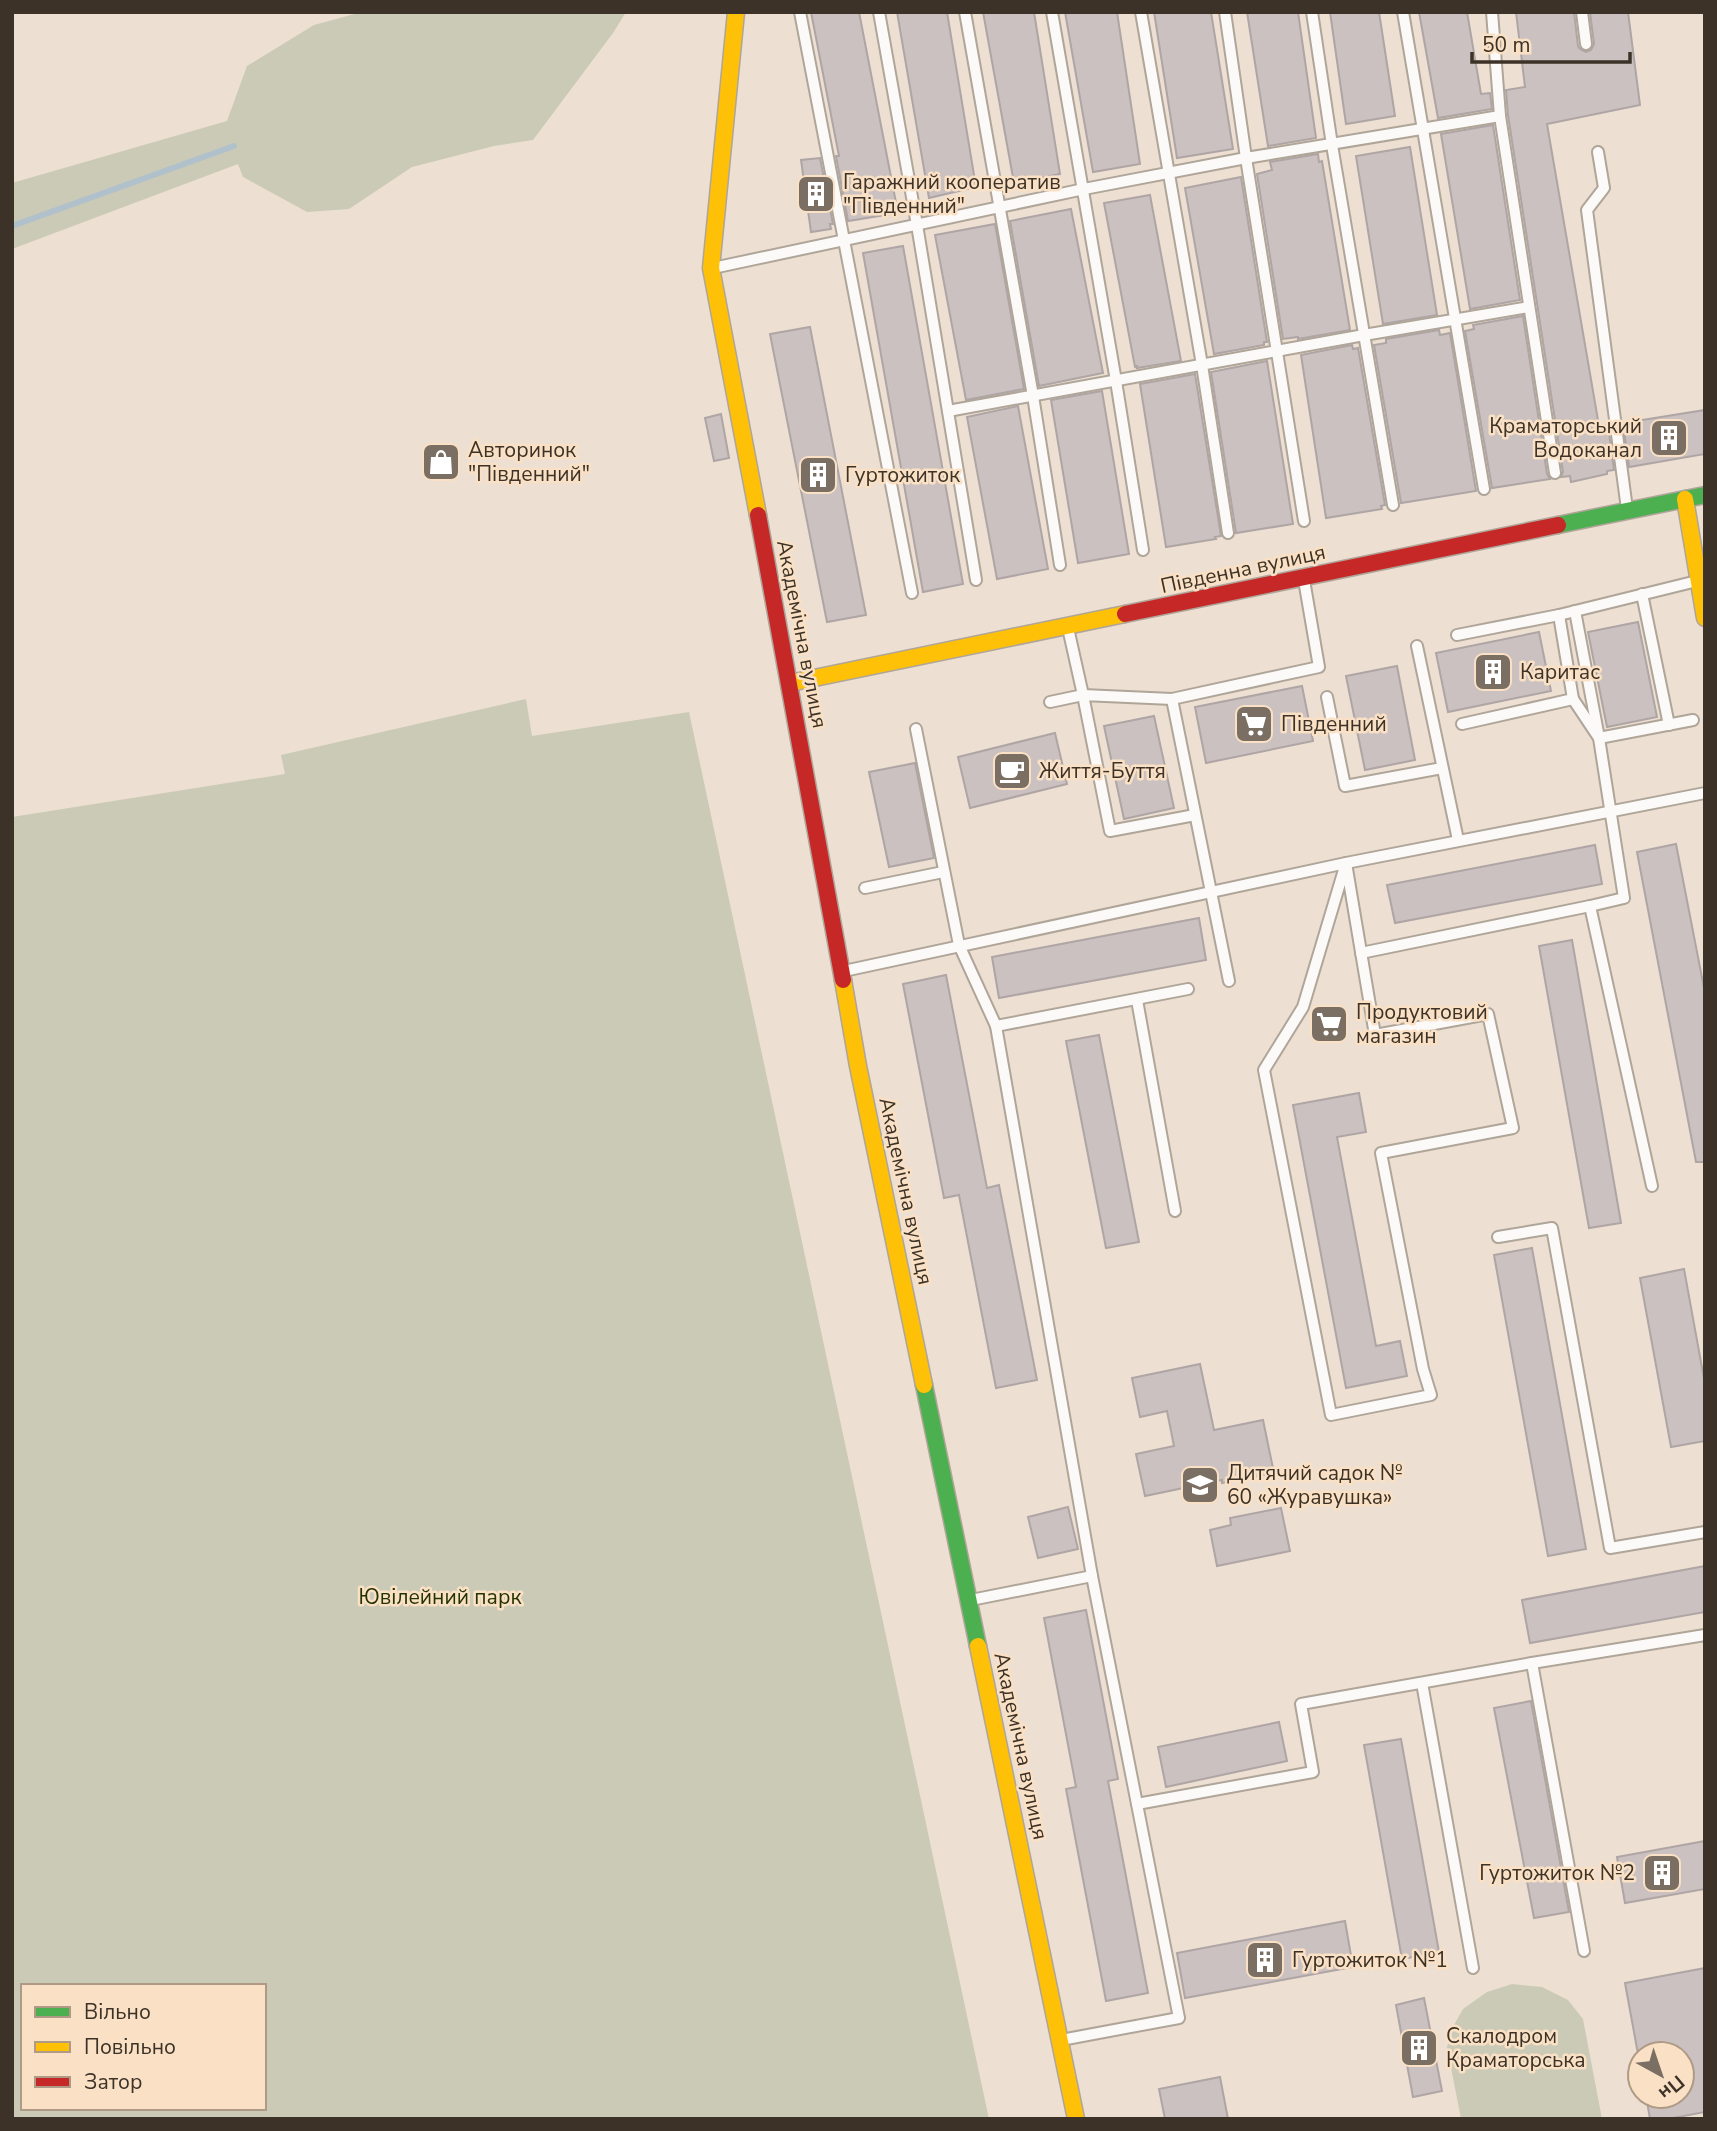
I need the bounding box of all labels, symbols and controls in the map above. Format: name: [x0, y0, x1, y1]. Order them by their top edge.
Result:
scale bar: [1472, 21, 1630, 65]
text: 50 m: [1482, 31, 1531, 59]
place label: Гаражний кооператив "Південний": [843, 168, 1061, 220]
building icon: Гаражний кооператив "Південний": [795, 173, 837, 215]
place label: Краматорський Водоканал: [1489, 412, 1642, 464]
building icon: Краматорський Водоканал: [1648, 417, 1690, 459]
place label: Авторинок "Південний": [468, 436, 590, 488]
shop icon: Авторинок "Південний": [420, 441, 462, 483]
building icon: Гуртожиток: [797, 454, 839, 496]
place label: Гуртожиток: [845, 461, 961, 489]
street label: Академічна вулиця: [770, 538, 834, 730]
street label: Південна вулиця: [1158, 538, 1328, 600]
building icon: Каритас: [1472, 651, 1514, 693]
place label: Каритас: [1520, 658, 1600, 686]
supermarket icon: Південний: [1233, 703, 1275, 745]
place label: Південний: [1281, 710, 1387, 738]
cafe icon: Життя-Буття: [991, 750, 1033, 792]
place label: Життя-Буття: [1039, 757, 1166, 785]
place label: Продуктовий магазин: [1356, 998, 1488, 1050]
supermarket icon: Продуктовий магазин: [1308, 1003, 1350, 1045]
street label: Академічна вулиця: [872, 1095, 940, 1287]
place label: Дитячий садок № 60 «Журавушка»: [1227, 1459, 1403, 1511]
school or university icon: Дитячий садок № 60 «Журавушка»: [1179, 1464, 1221, 1506]
park label: Ювілейний парк: [359, 1583, 522, 1611]
street label: Академічна вулиця: [987, 1650, 1055, 1842]
building icon: Гуртожиток №2: [1641, 1852, 1683, 1894]
place label: Гуртожиток №2: [1479, 1859, 1635, 1887]
building icon: Гуртожиток №1: [1244, 1939, 1286, 1981]
place label: Гуртожиток №1: [1292, 1946, 1448, 1974]
legend: [21, 1984, 266, 2110]
text: Вільно: [84, 1998, 151, 2026]
place label: Скалодром Краматорська: [1446, 2022, 1586, 2074]
building icon: Скалодром Краматорська: [1398, 2027, 1440, 2069]
text: Повільно: [84, 2033, 176, 2061]
north arrow: [1626, 2040, 1696, 2110]
text: Затор: [84, 2068, 142, 2096]
text: Пн: [1653, 2069, 1690, 2106]

